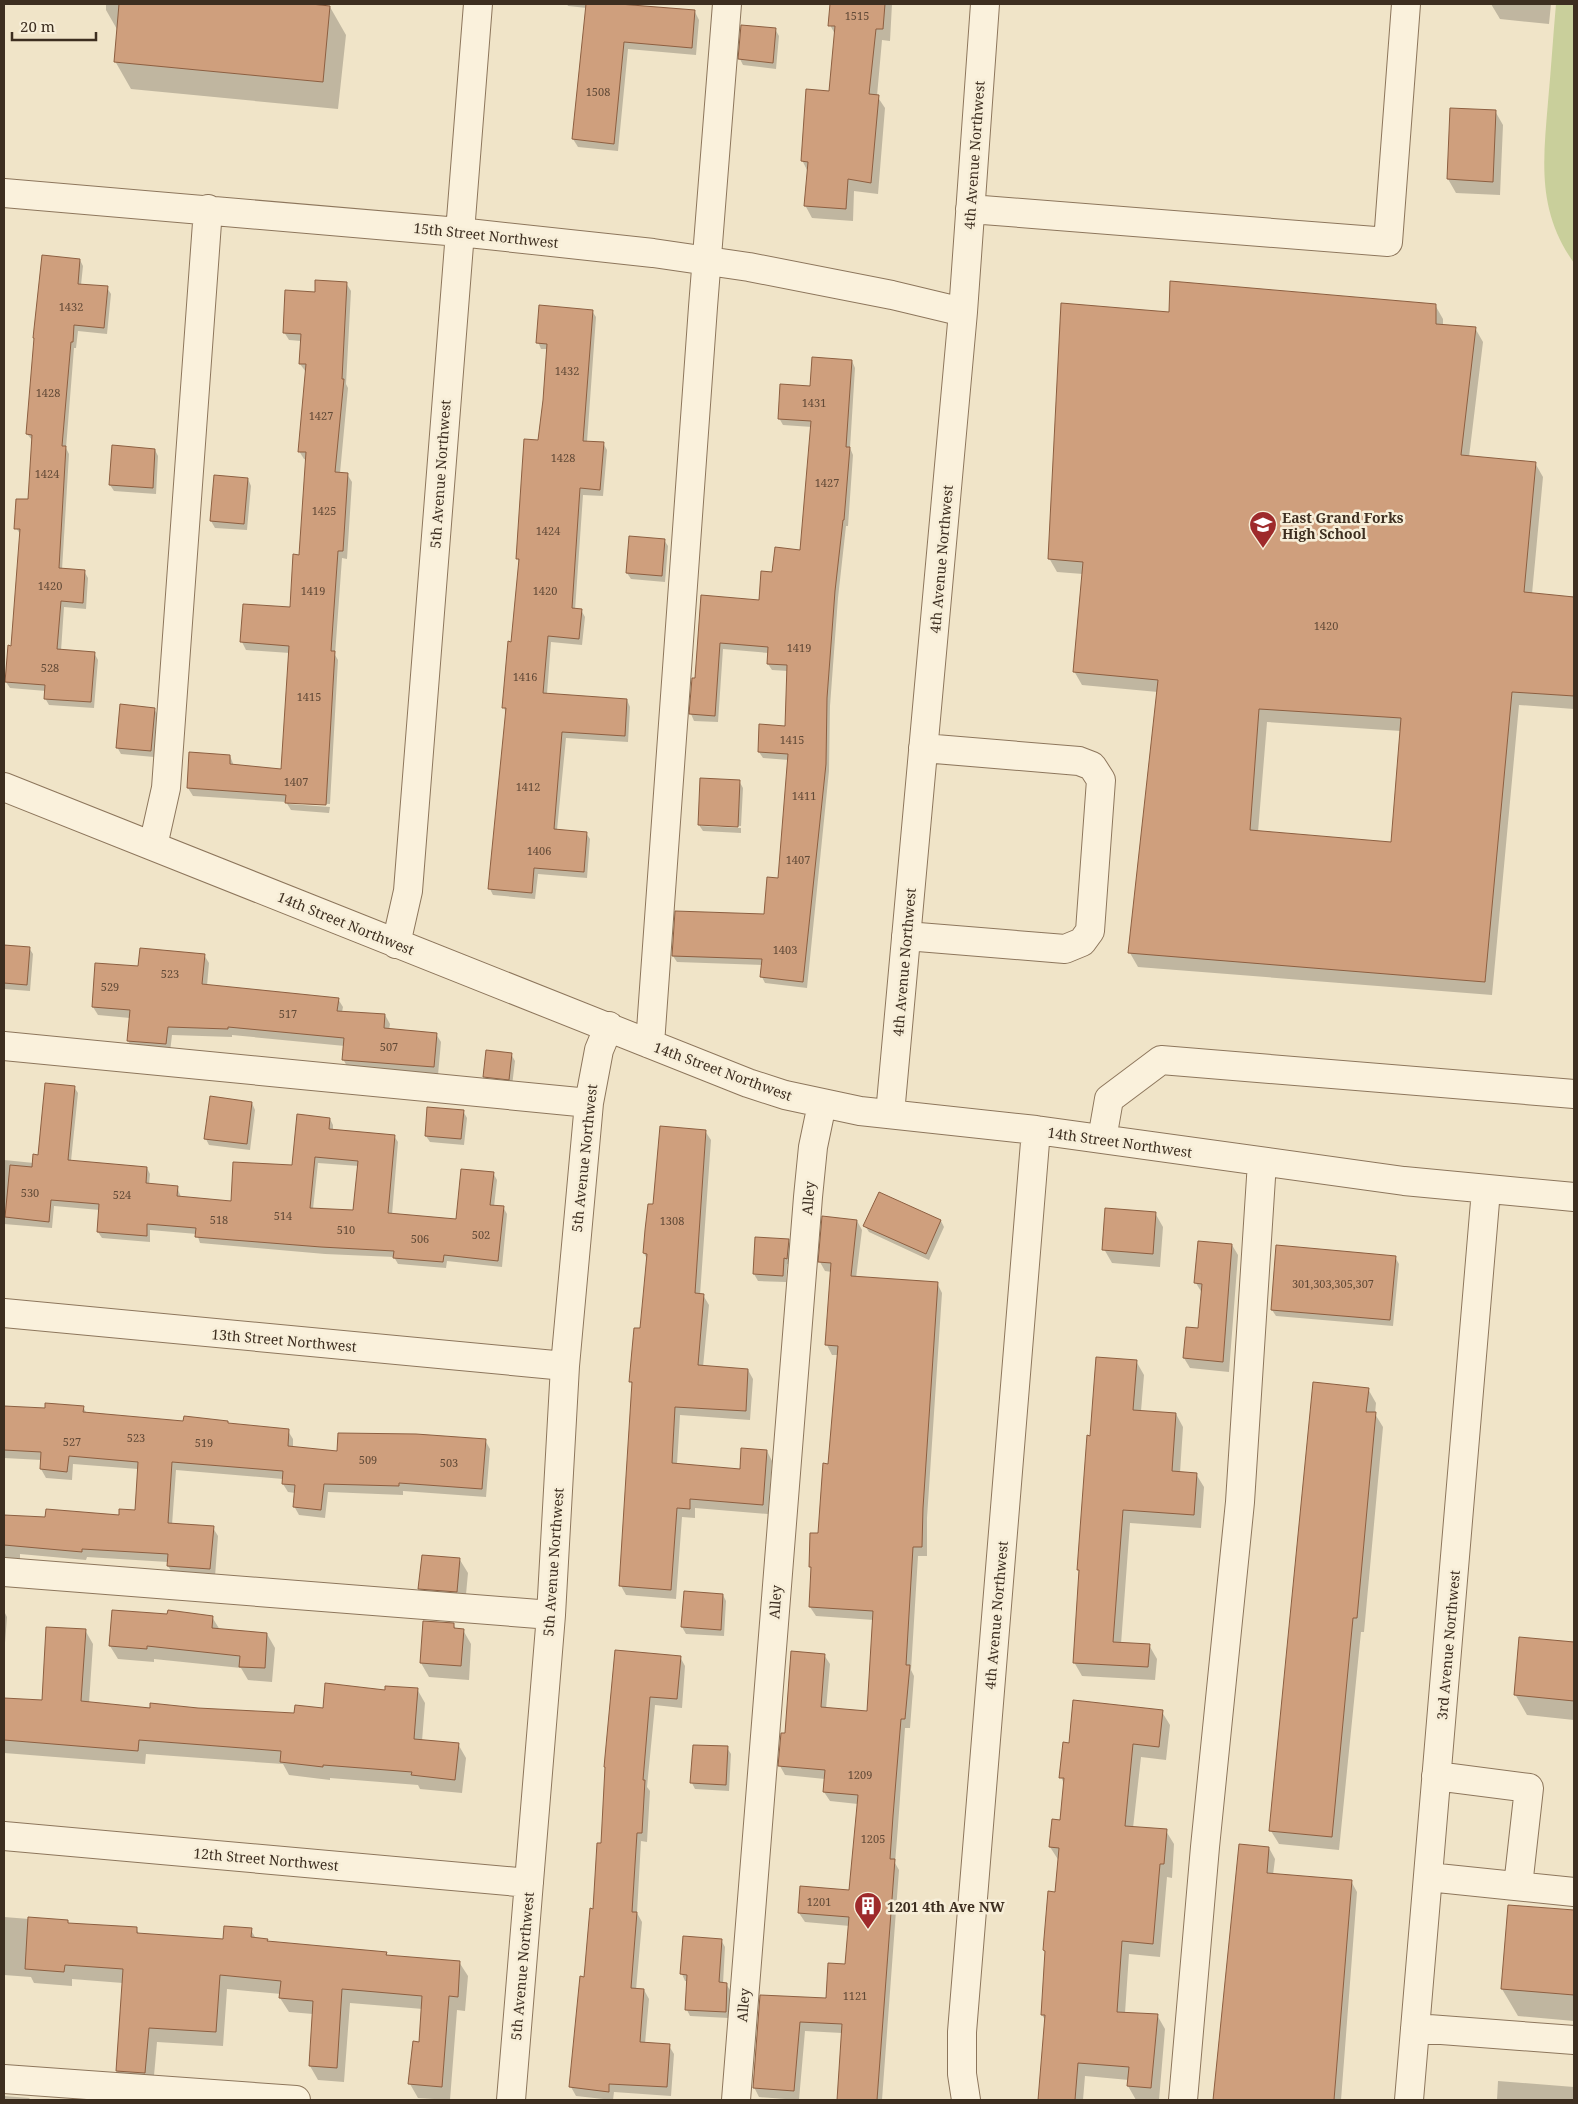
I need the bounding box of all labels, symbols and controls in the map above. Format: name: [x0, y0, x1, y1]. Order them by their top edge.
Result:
house number: 1515: [845, 8, 869, 23]
scale bar: [12, 10, 96, 42]
text: 20 m: [20, 16, 55, 36]
street label: 4th Avenue Northwest: [959, 80, 989, 230]
house number: 1508: [586, 84, 610, 99]
street label: 15th Street Northwest: [413, 218, 560, 252]
house number: 1432: [59, 299, 83, 314]
house number: 1432: [555, 363, 579, 378]
house number: 1428: [36, 385, 60, 400]
house number: 1431: [802, 395, 826, 410]
street label: 5th Avenue Northwest: [425, 399, 455, 549]
house number: 1427: [309, 408, 333, 423]
house number: 1428: [551, 450, 575, 465]
house number: 1424: [35, 466, 59, 481]
house number: 1427: [815, 475, 839, 490]
street label: 4th Avenue Northwest: [925, 484, 957, 634]
house number: 1425: [312, 503, 336, 518]
place label: East Grand Forks High School: [1282, 508, 1404, 543]
school or university icon: East Grand Forks High School: [1248, 510, 1278, 549]
house number: 1424: [536, 523, 560, 538]
house number: 1420: [38, 578, 62, 593]
house number: 1419: [301, 583, 325, 598]
house number: 1420: [533, 583, 557, 598]
house number: 1420: [1314, 618, 1338, 633]
house number: 1419: [787, 640, 811, 655]
house number: 528: [41, 660, 59, 675]
house number: 1416: [513, 669, 537, 684]
house number: 1415: [297, 689, 321, 704]
house number: 1415: [780, 732, 804, 747]
house number: 1407: [284, 774, 308, 789]
house number: 1412: [516, 779, 540, 794]
house number: 1411: [792, 788, 816, 803]
house number: 1406: [527, 843, 551, 858]
house number: 1407: [786, 852, 810, 867]
street label: 14th Street Northwest: [275, 887, 417, 959]
street label: 4th Avenue Northwest: [888, 887, 920, 1037]
house number: 1403: [773, 942, 797, 957]
house number: 523: [161, 966, 179, 981]
house number: 529: [101, 979, 119, 994]
house number: 517: [279, 1006, 297, 1021]
street label: 14th Street Northwest: [651, 1037, 795, 1105]
house number: 507: [380, 1039, 398, 1054]
street label: 5th Avenue Northwest: [567, 1083, 601, 1233]
street label: 14th Street Northwest: [1046, 1122, 1194, 1162]
street label: Alley: [797, 1180, 819, 1216]
house number: 530: [21, 1185, 39, 1200]
house number: 524: [113, 1187, 131, 1202]
house number: 514: [274, 1208, 292, 1223]
house number: 518: [210, 1212, 228, 1227]
house number: 1308: [660, 1213, 684, 1228]
house number: 510: [337, 1222, 355, 1237]
house number: 502: [472, 1227, 490, 1242]
house number: 506: [411, 1231, 429, 1246]
house number: 301,303,305,307: [1292, 1276, 1374, 1291]
street label: 13th Street Northwest: [211, 1324, 357, 1356]
house number: 523: [127, 1430, 145, 1445]
house number: 527: [63, 1434, 81, 1449]
house number: 519: [195, 1435, 213, 1450]
house number: 509: [359, 1452, 377, 1467]
house number: 503: [440, 1455, 458, 1470]
street label: 5th Avenue Northwest: [538, 1487, 568, 1637]
street label: 4th Avenue Northwest: [980, 1540, 1012, 1690]
street label: 3rd Avenue Northwest: [1432, 1569, 1464, 1721]
street label: Alley: [764, 1584, 786, 1620]
house number: 1209: [848, 1767, 872, 1782]
house number: 1205: [861, 1831, 885, 1846]
street label: 12th Street Northwest: [193, 1843, 339, 1875]
street label: 5th Avenue Northwest: [506, 1891, 538, 2041]
building icon: 1201 4th Ave NW: [853, 1891, 883, 1930]
house number: 1201: [807, 1894, 831, 1909]
place label: 1201 4th Ave NW: [887, 1897, 1005, 1916]
street label: Alley: [732, 1987, 754, 2023]
house number: 1121: [843, 1988, 867, 2003]

